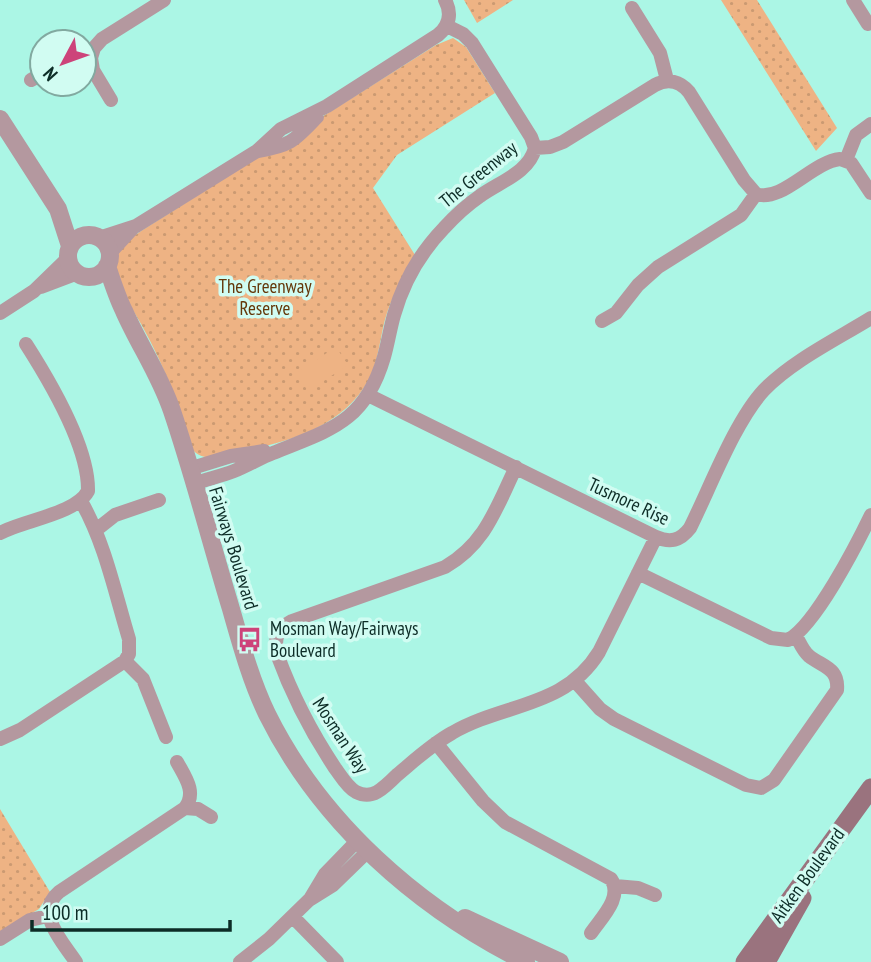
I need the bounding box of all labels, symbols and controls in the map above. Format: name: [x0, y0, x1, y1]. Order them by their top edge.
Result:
north arrow: [28, 28, 98, 98]
text: N: [38, 62, 63, 86]
street label: The Greenway: [434, 135, 522, 213]
park label: The Greenway Reserve: [218, 274, 312, 320]
street label: Tusmore Rise: [585, 472, 674, 530]
street label: Fairways Boulevard: [204, 484, 264, 612]
place label: Mosman Way/Fairways Boulevard: [270, 616, 418, 662]
bus stop icon: Mosman Way/Fairways Boulevard: [236, 625, 264, 653]
street label: Mosman Way: [308, 693, 375, 778]
street label: Aitken Boulevard: [765, 823, 849, 927]
scale bar: [32, 888, 229, 932]
text: 100 m: [42, 899, 88, 926]

